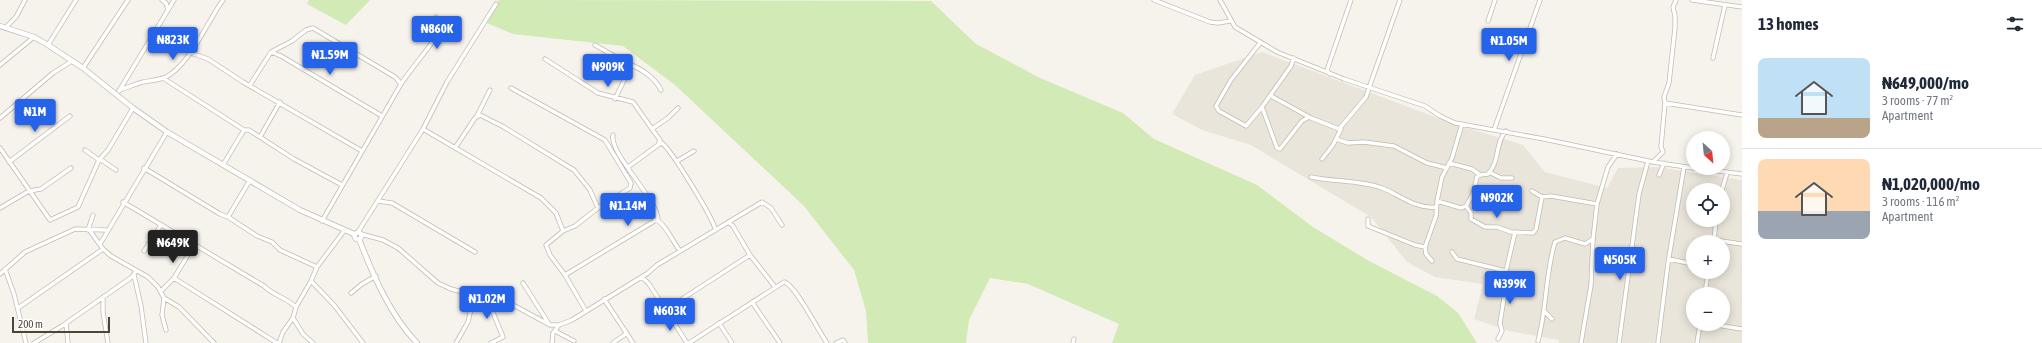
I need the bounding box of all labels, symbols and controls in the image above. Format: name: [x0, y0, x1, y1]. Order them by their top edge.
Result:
icon: filters: [2004, 13, 2026, 35]
text: 13 homes: [1758, 14, 1819, 34]
pin: ₦860K: [409, 16, 465, 50]
text: ₦860K: [421, 21, 453, 36]
pin: ₦823K: [145, 27, 201, 61]
pin: ₦1.05M: [1476, 28, 1542, 62]
text: ₦823K: [157, 32, 189, 47]
text: ₦1.05M: [1490, 33, 1528, 48]
pin: ₦1.59M: [297, 42, 363, 76]
text: ₦1.59M: [311, 47, 349, 62]
pin: ₦909K: [580, 54, 636, 88]
text: ₦909K: [592, 59, 624, 74]
text: ₦649,000/mo: [1882, 73, 1969, 93]
icon: home: [1790, 74, 1838, 122]
text: 3 rooms · 77 m²: [1882, 93, 1953, 108]
pin: ₦1M: [16, 99, 54, 133]
text: ₦1M: [24, 104, 46, 119]
text: Apartment: [1882, 108, 1933, 123]
north arrow: [1686, 131, 1730, 175]
map controls: [1686, 131, 1730, 331]
text: ₦1,020,000/mo: [1882, 174, 1980, 194]
icon: home: [1790, 175, 1838, 223]
button: locate: [1686, 183, 1730, 227]
pin: ₦902K: [1469, 185, 1525, 219]
text: ₦902K: [1481, 190, 1513, 205]
pin: ₦1.14M: [595, 193, 661, 227]
text: 3 rooms · 116 m²: [1882, 194, 1959, 209]
text: ₦1.14M: [609, 198, 647, 213]
text: Apartment: [1882, 209, 1933, 224]
pin: ₦649K: [145, 230, 201, 264]
text: ₦649K: [157, 235, 189, 250]
button: +: [1686, 235, 1730, 279]
pin: ₦505K: [1592, 247, 1648, 281]
text: ₦505K: [1604, 252, 1636, 267]
pin: ₦399K: [1482, 271, 1538, 305]
text: ₦399K: [1494, 276, 1526, 291]
pin: ₦1.02M: [454, 286, 520, 320]
button: −: [1686, 287, 1730, 331]
text: ₦1.02M: [468, 291, 506, 306]
pin: ₦603K: [642, 298, 698, 332]
text: ₦603K: [654, 303, 686, 318]
scale bar: [12, 315, 110, 334]
text: 200 m: [18, 318, 43, 330]

